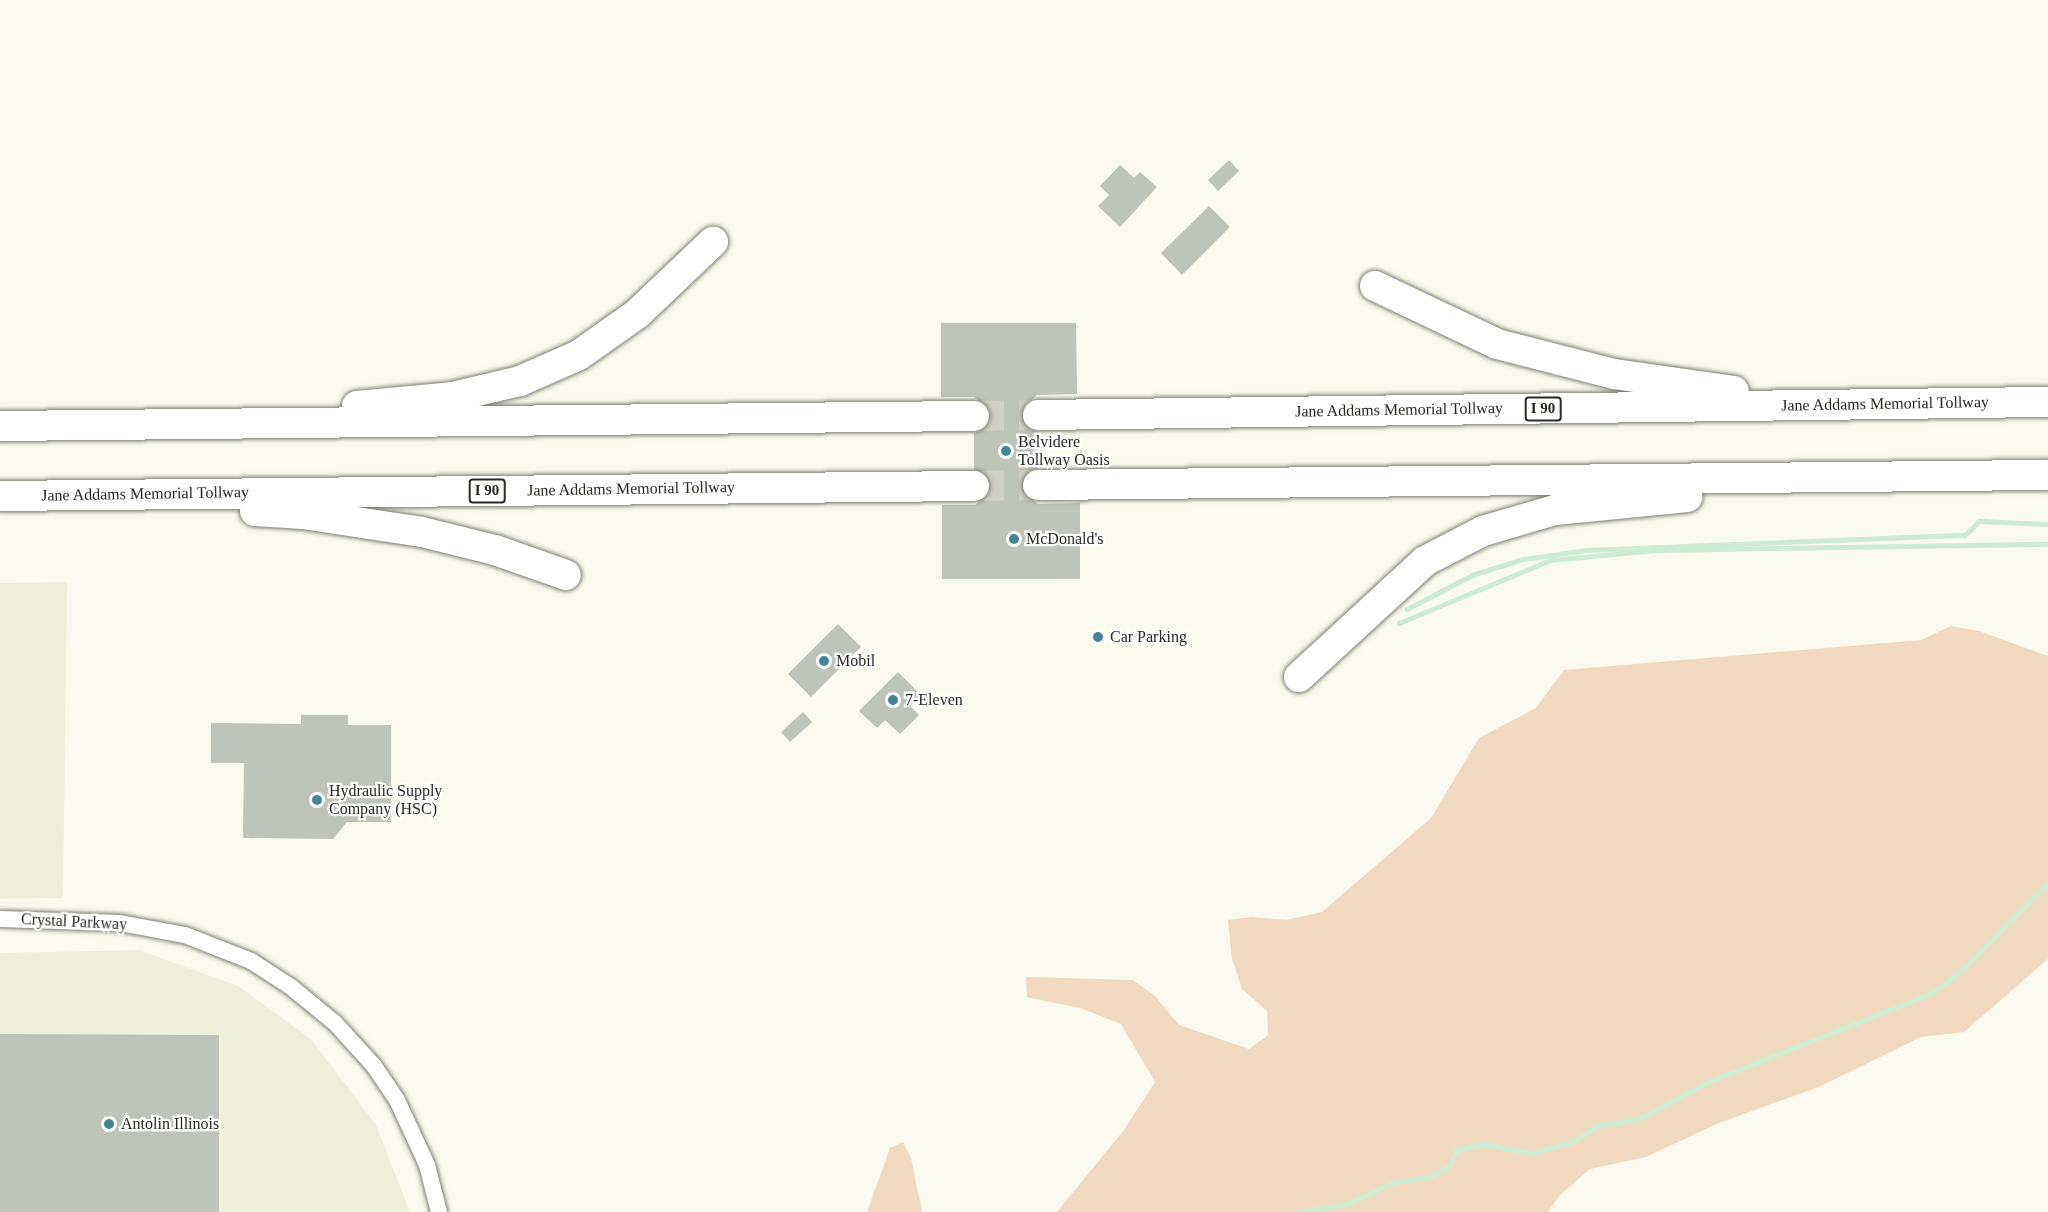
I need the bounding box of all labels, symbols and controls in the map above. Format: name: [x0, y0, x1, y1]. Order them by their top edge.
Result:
street label: Jane Addams Memorial Tollway: [1780, 393, 1990, 415]
road number: I 90: [1524, 397, 1562, 421]
street label: Jane Addams Memorial Tollway: [1294, 399, 1504, 421]
place label: Belvidere Tollway Oasis: [1018, 432, 1110, 470]
marker: Belvidere Tollway Oasis: [999, 444, 1013, 458]
street label: Jane Addams Memorial Tollway: [526, 478, 736, 500]
road number: I 90: [468, 479, 506, 503]
street label: Jane Addams Memorial Tollway: [40, 483, 250, 505]
place label: McDonald's: [1026, 529, 1104, 549]
marker: McDonald's: [1007, 532, 1021, 546]
place label: Car Parking: [1110, 627, 1187, 647]
marker: Car Parking: [1091, 630, 1105, 644]
place label: Mobil: [836, 651, 875, 671]
marker: Mobil: [817, 654, 831, 668]
place label: 7-Eleven: [905, 690, 963, 710]
marker: 7-Eleven: [886, 693, 900, 707]
place label: Hydraulic Supply Company (HSC): [329, 781, 442, 819]
marker: Hydraulic Supply Company (HSC): [310, 793, 324, 807]
street label: Crystal Parkway: [20, 910, 128, 934]
place label: Antolin Illinois: [121, 1114, 219, 1134]
marker: Antolin Illinois: [102, 1117, 116, 1131]

